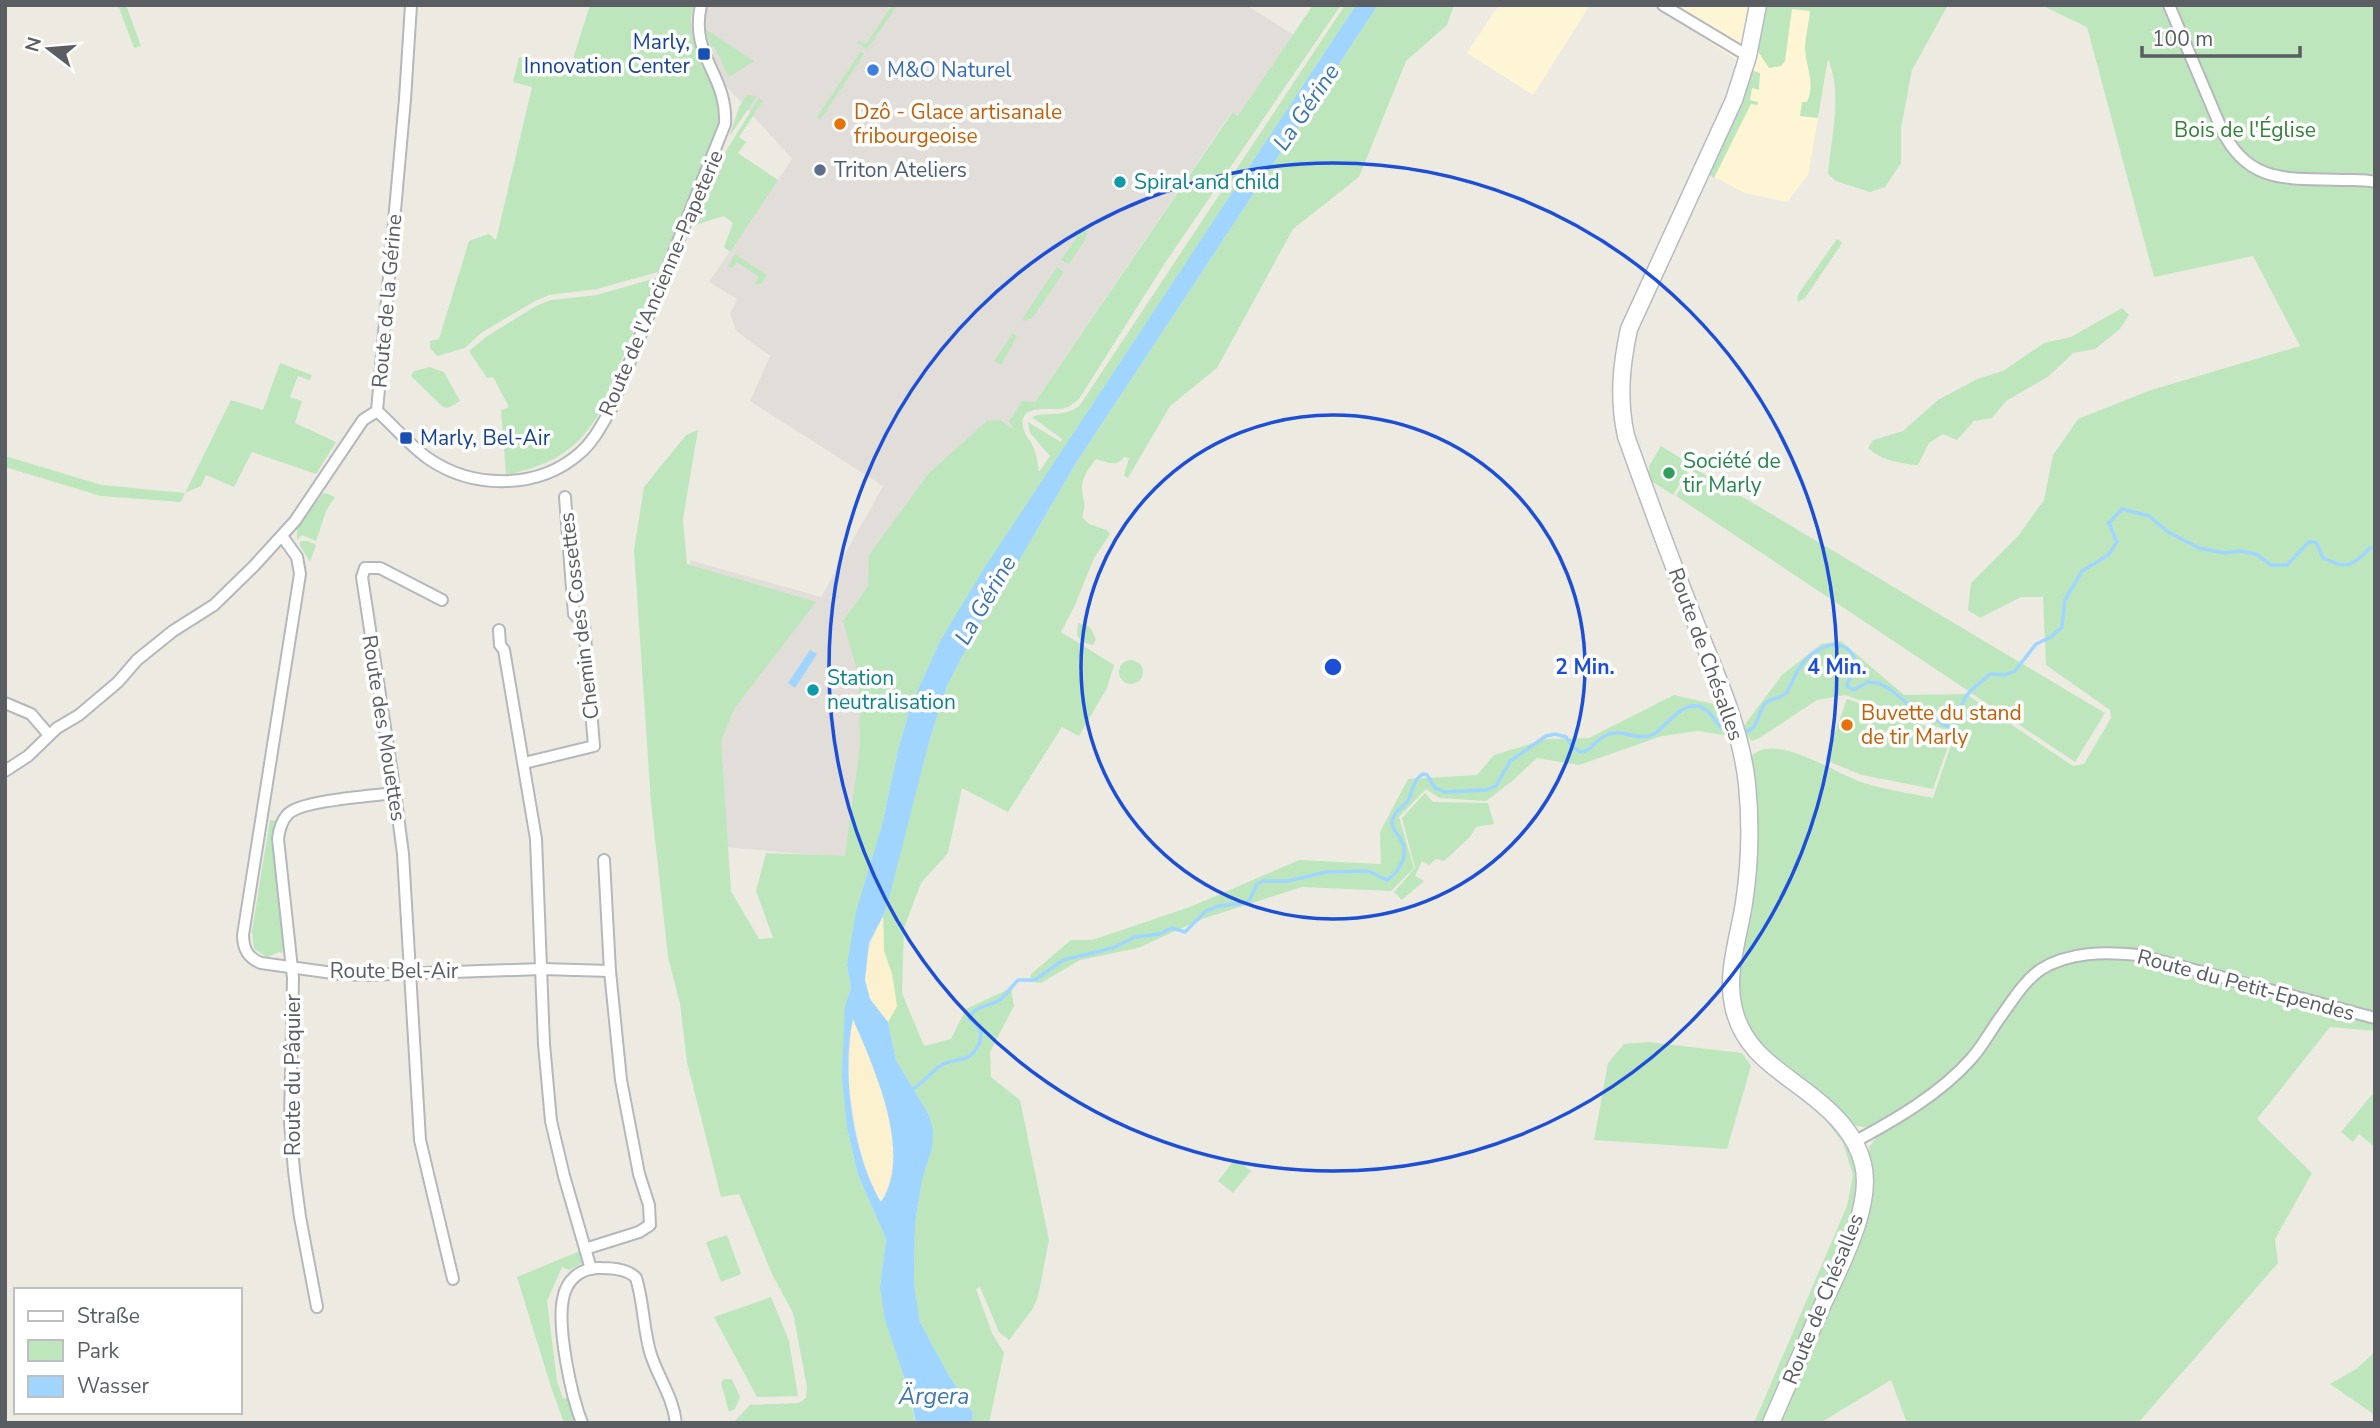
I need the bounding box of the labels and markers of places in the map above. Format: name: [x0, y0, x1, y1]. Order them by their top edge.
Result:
place label: Marly, Innovation Center: [524, 28, 690, 80]
marker: Marly, Innovation Center: [696, 46, 712, 62]
place label: M&O Naturel: [887, 56, 1012, 84]
marker: M&O Naturel: [865, 62, 881, 78]
place label: Dzô - Glace artisanale fribourgeoise: [854, 98, 1062, 150]
marker: Dzô - Glace artisanale fribourgeoise: [832, 116, 848, 132]
place label: Triton Ateliers: [834, 156, 967, 184]
marker: Triton Ateliers: [812, 162, 828, 178]
place label: Spiral and child: [1134, 168, 1280, 196]
marker: Spiral and child: [1112, 174, 1128, 190]
place label: Marly, Bel-Air: [420, 424, 551, 452]
marker: Marly, Bel-Air: [398, 430, 414, 446]
place label: Société de tir Marly: [1683, 447, 1781, 499]
marker: Société de tir Marly: [1661, 465, 1677, 481]
centre of rings: [1321, 655, 1345, 679]
place label: Station neutralisation: [827, 664, 956, 716]
marker: Station neutralisation: [805, 682, 821, 698]
place label: Buvette du stand de tir Marly: [1861, 699, 2022, 751]
marker: Buvette du stand de tir Marly: [1839, 717, 1855, 733]

